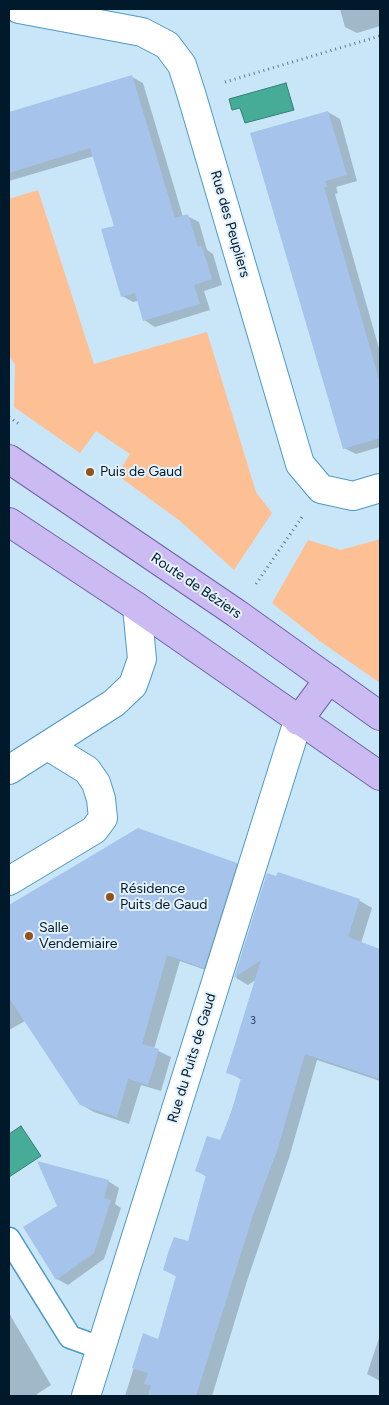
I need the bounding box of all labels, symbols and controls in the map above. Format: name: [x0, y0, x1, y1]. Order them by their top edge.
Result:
street label: Rue des Peupliers: [207, 169, 253, 279]
place label: Puis de Gaud: [100, 464, 182, 480]
marker: Puis de Gaud: [84, 466, 96, 478]
street label: Route de Béziers: [148, 550, 244, 622]
place label: Résidence Puits de Gaud: [120, 881, 207, 914]
marker: Résidence Puits de Gaud: [104, 891, 116, 903]
place label: Salle Vendemiaire: [39, 920, 117, 952]
marker: Salle Vendemiaire: [23, 930, 35, 942]
street label: Rue du Puits de Gaud: [164, 991, 220, 1125]
house number: 3: [250, 1014, 256, 1028]

